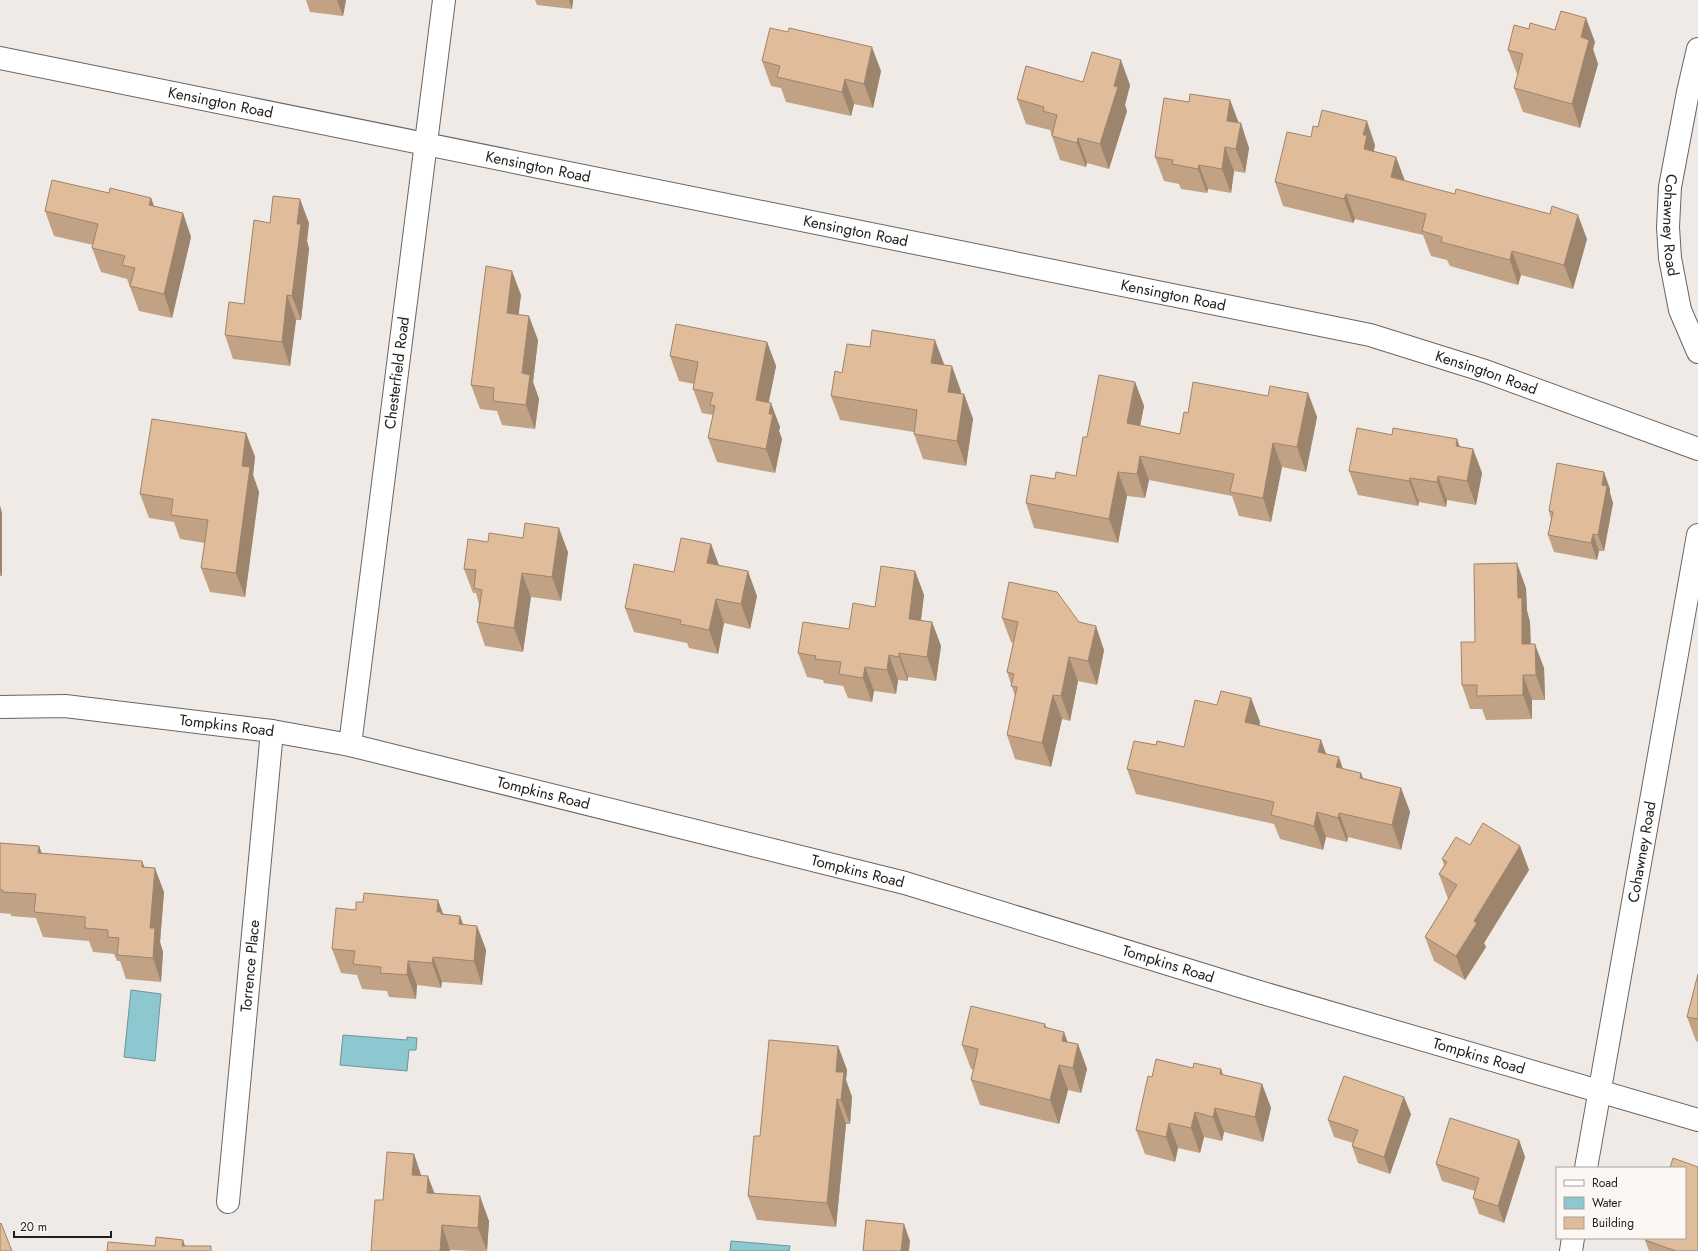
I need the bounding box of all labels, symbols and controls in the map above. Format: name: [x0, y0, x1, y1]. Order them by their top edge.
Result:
street label: Kensington Road: [166, 81, 275, 124]
street label: Kensington Road: [484, 145, 593, 188]
street label: Cohawney Road: [1657, 172, 1684, 278]
street label: Kensington Road: [801, 210, 910, 252]
street label: Kensington Road: [1119, 274, 1228, 317]
street label: Chesterfield Road: [379, 315, 415, 431]
street label: Kensington Road: [1433, 345, 1541, 400]
street label: Tompkins Road: [178, 709, 275, 742]
street label: Tompkins Road: [494, 771, 592, 815]
street label: Cohawney Road: [1622, 799, 1662, 904]
street label: Tompkins Road: [809, 849, 907, 893]
street label: Torrence Place: [235, 919, 265, 1013]
street label: Tompkins Road: [1119, 939, 1217, 989]
street label: Tompkins Road: [1430, 1032, 1528, 1080]
legend: [1556, 1167, 1686, 1239]
text: Road: [1592, 1174, 1618, 1192]
text: Water: [1592, 1194, 1623, 1212]
scale bar: [14, 1213, 111, 1239]
text: Building: [1592, 1214, 1634, 1232]
text: 20 m: [20, 1218, 47, 1236]

